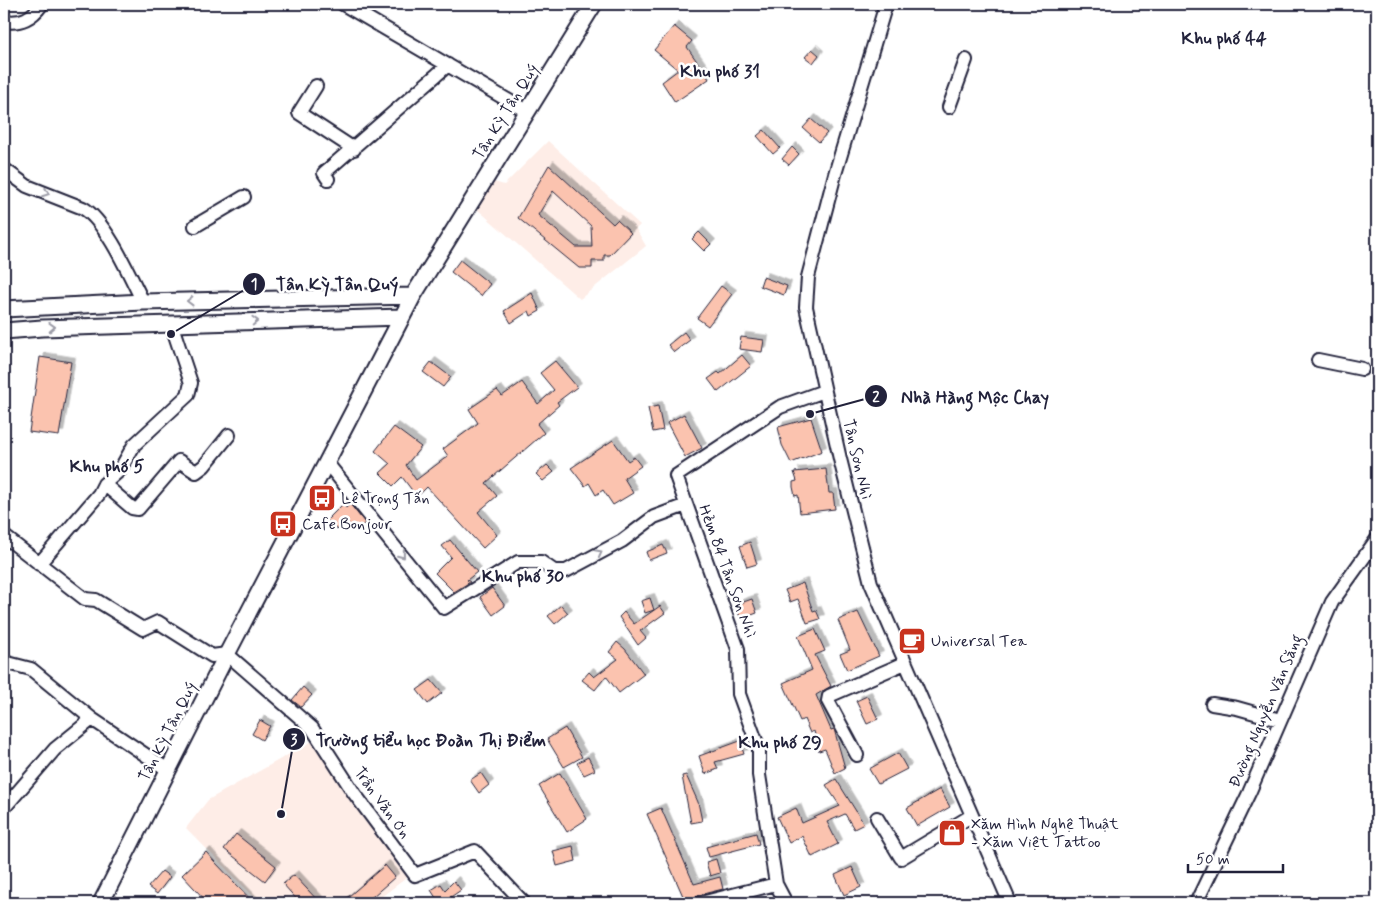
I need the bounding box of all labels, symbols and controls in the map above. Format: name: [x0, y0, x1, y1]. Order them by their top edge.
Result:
district label: Khu phố 44: [1181, 27, 1267, 51]
street label: Tân Kỳ Tân Quý: [468, 60, 544, 164]
district label: Khu phố 31: [680, 60, 760, 84]
one-way arrow: [41, 187, 50, 197]
callout: Tân Kỳ Tân Quý: [242, 268, 408, 301]
text: Tân Kỳ Tân Quý: [276, 273, 398, 297]
text: 1: [251, 275, 257, 295]
one-way arrow: [185, 296, 193, 306]
one-way arrow: [251, 316, 259, 326]
one-way arrow: [49, 322, 57, 333]
callout: Nhà Hàng Mộc Chay: [864, 380, 1062, 413]
text: Nhà Hàng Mộc Chay: [901, 386, 1049, 412]
text: 2: [872, 388, 880, 408]
street label: Tân Sơn Nhì: [838, 417, 876, 501]
district label: Khu phố 5: [70, 455, 145, 479]
bus stop icon: Lê Trọng Tấn: [307, 483, 337, 513]
place label: Lê Trọng Tấn: [341, 488, 429, 510]
street label: Hẻm 84 Tân Sơn Nhì: [693, 502, 761, 641]
bus stop icon: Cafe Bonjour: [268, 509, 298, 539]
place label: Cafe Bonjour: [302, 514, 392, 535]
one-way arrow: [593, 549, 602, 559]
one-way arrow: [396, 550, 405, 559]
district label: Khu phố 30: [482, 565, 564, 589]
cafe icon: Universal Tea: [897, 626, 927, 656]
place label: Universal Tea: [931, 631, 1027, 652]
street label: Đường Nguyễn Văn Săng: [1224, 631, 1309, 791]
street label: Tân Kỳ Tân Quý: [134, 679, 202, 785]
callout: Trường tiểu học Đoàn Thị Điểm: [282, 723, 556, 756]
text: Trường tiểu học Đoàn Thị Điểm: [316, 729, 546, 755]
text: 3: [291, 731, 298, 751]
district label: Khu phố 29: [738, 731, 822, 755]
street label: Trần Văn Ơn: [349, 763, 415, 843]
place label: Xăm Hình Nghệ Thuật - Xăm Việt Tattoo: [971, 814, 1119, 853]
shop icon: Xăm Hình Nghệ Thuật - Xăm Việt Tattoo: [937, 818, 967, 848]
scale bar: [1188, 842, 1284, 874]
text: 50 m: [1196, 850, 1230, 870]

